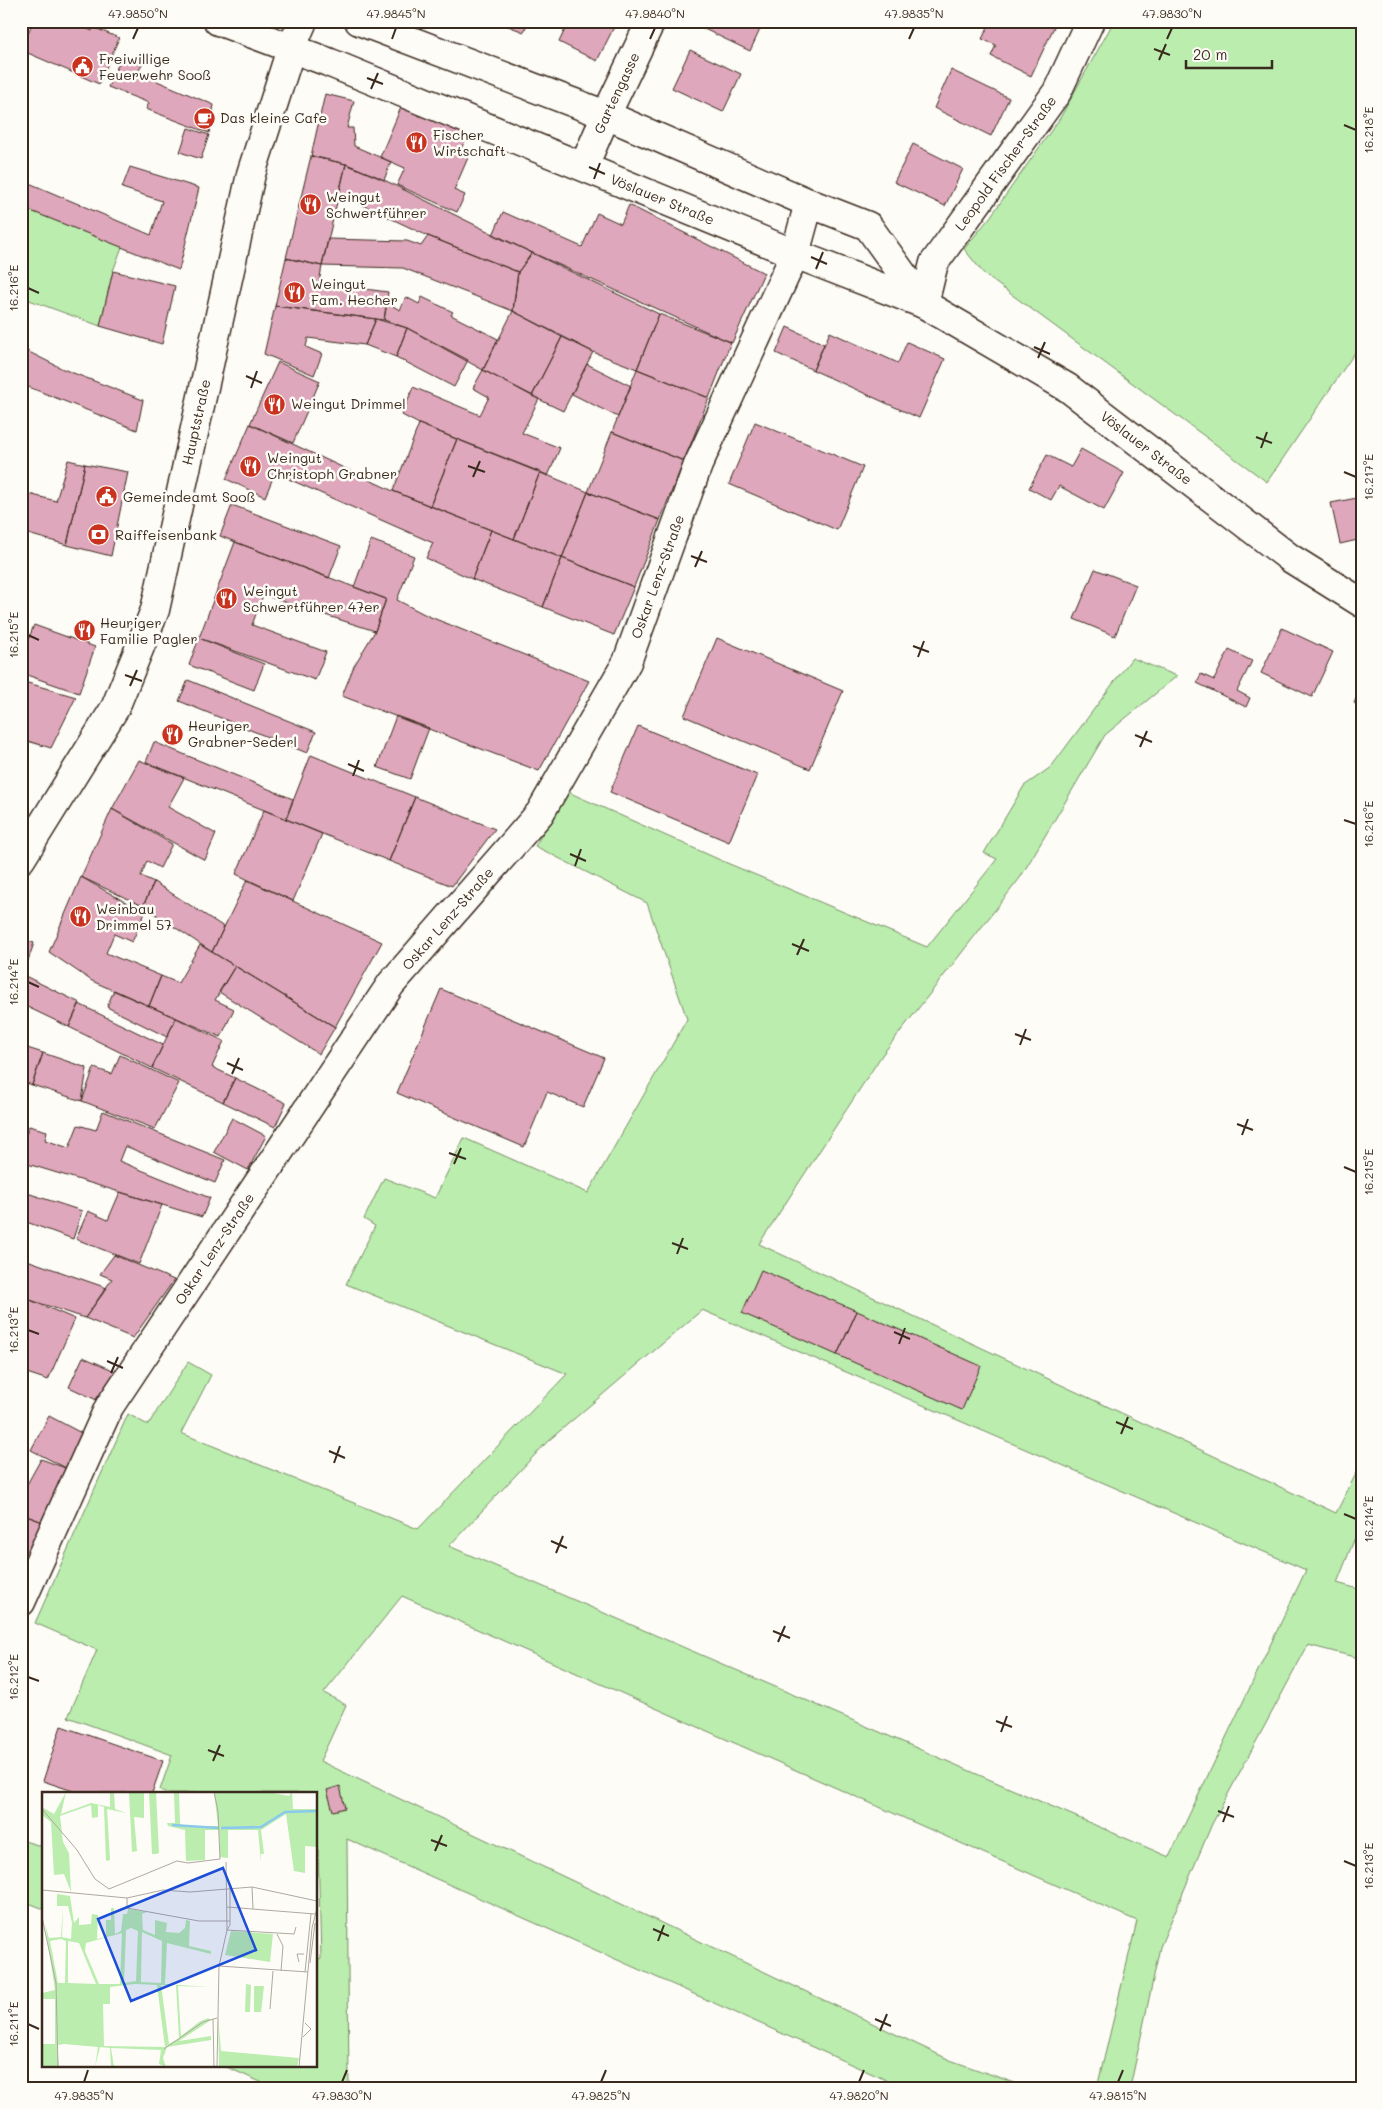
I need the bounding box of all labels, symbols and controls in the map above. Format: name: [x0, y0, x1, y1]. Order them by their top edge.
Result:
text: 47.9850°N: [108, 5, 168, 21]
text: 47.9845°N: [366, 5, 426, 21]
text: 47.9840°N: [625, 5, 685, 21]
text: 47.9835°N: [884, 5, 944, 21]
text: 47.9830°N: [1142, 5, 1202, 21]
scale bar: [1186, 38, 1272, 70]
text: 20 m: [1193, 44, 1227, 64]
place label: Freiwillige Feuerwehr Sooß: [99, 49, 211, 84]
street label: Gartengasse: [589, 49, 644, 136]
public building icon: Freiwillige Feuerwehr Sooß: [71, 55, 95, 79]
street label: Leopold Fischer-Straße: [950, 92, 1060, 234]
cafe icon: Das kleine Cafe: [192, 106, 216, 130]
text: 16.218°E: [1360, 106, 1376, 153]
place label: Das kleine Cafe: [220, 108, 327, 127]
place label: Fischer Wirtschaft: [433, 125, 506, 160]
restaurant icon: Fischer Wirtschaft: [405, 131, 429, 155]
street label: Vöslauer Straße: [608, 169, 717, 229]
place label: Weingut Schwertführer: [326, 187, 426, 222]
restaurant icon: Weingut Schwertführer: [298, 193, 322, 217]
text: 16.216°E: [5, 264, 21, 311]
place label: Weingut Fam. Hecher: [311, 274, 398, 309]
restaurant icon: Weingut Fam. Hecher: [283, 280, 307, 304]
street label: Hauptstraße: [177, 377, 215, 467]
restaurant icon: Weingut Drimmel: [263, 392, 287, 416]
place label: Weingut Drimmel: [291, 394, 406, 413]
street label: Vöslauer Straße: [1097, 406, 1196, 489]
place label: Weingut Christoph Grabner: [267, 448, 397, 483]
restaurant icon: Weingut Christoph Grabner: [239, 454, 263, 478]
text: 16.217°E: [1360, 454, 1376, 500]
public building icon: Gemeindeamt Sooß: [95, 485, 119, 509]
place label: Gemeindeamt Sooß: [123, 487, 255, 506]
street label: Oskar Lenz-Straße: [626, 512, 688, 641]
bank icon: Raiffeisenbank: [87, 523, 111, 547]
place label: Raiffeisenbank: [115, 525, 217, 544]
place label: Weingut Schwertführer 47er: [243, 581, 380, 616]
restaurant icon: Weingut Schwertführer 47er: [215, 587, 239, 611]
text: 16.215°E: [5, 612, 21, 658]
place label: Heuriger Familie Pagler: [100, 613, 198, 648]
restaurant icon: Heuriger Familie Pagler: [72, 619, 96, 643]
place label: Heuriger Grabner-Sederl: [188, 716, 297, 751]
restaurant icon: Heuriger Grabner-Sederl: [160, 722, 184, 746]
text: 16.216°E: [1360, 800, 1376, 847]
street label: Oskar Lenz-Straße: [398, 863, 498, 974]
place label: Weinbau Drimmel 57: [96, 899, 172, 934]
restaurant icon: Weinbau Drimmel 57: [68, 905, 92, 929]
text: 16.214°E: [5, 959, 21, 1005]
text: 16.215°E: [1360, 1149, 1376, 1195]
street label: Oskar Lenz-Straße: [170, 1189, 258, 1308]
text: 16.213°E: [5, 1307, 21, 1353]
text: 16.214°E: [1360, 1496, 1376, 1542]
text: 16.212°E: [5, 1654, 21, 1700]
inset map: [42, 1792, 318, 2066]
text: 16.213°E: [1360, 1843, 1376, 1889]
text: 16.211°E: [5, 2001, 21, 2047]
text: 47.9835°N: [54, 2087, 114, 2103]
text: 47.9830°N: [312, 2087, 372, 2103]
text: 47.9825°N: [572, 2087, 630, 2103]
text: 47.9820°N: [829, 2087, 889, 2103]
text: 47.9815°N: [1089, 2087, 1147, 2103]

